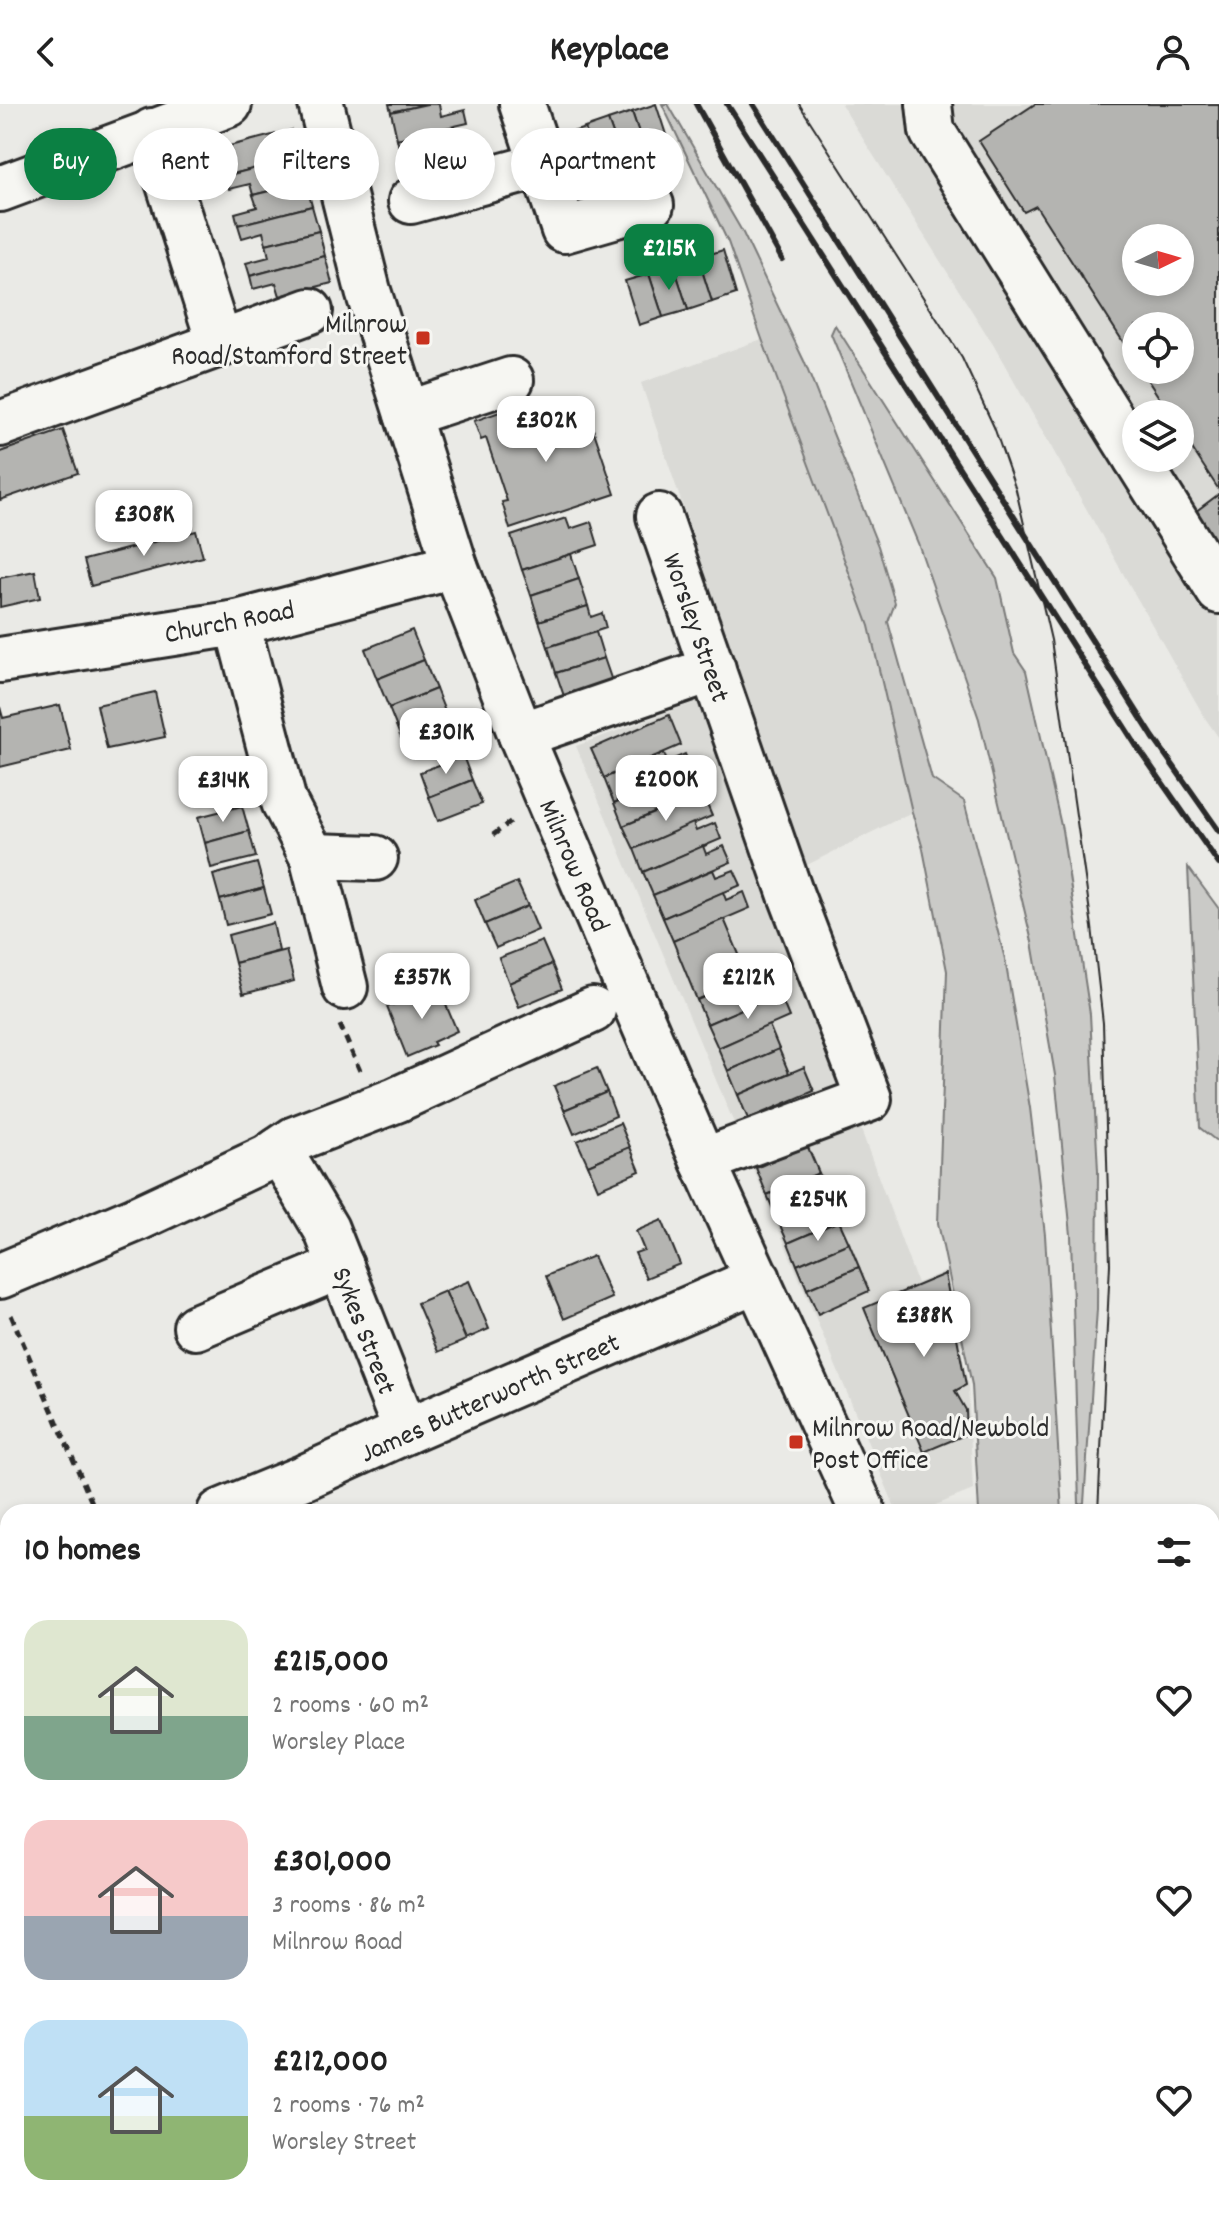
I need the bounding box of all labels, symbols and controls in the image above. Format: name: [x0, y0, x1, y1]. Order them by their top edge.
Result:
text: Keyplace: [550, 26, 669, 78]
icon: back: [24, 30, 68, 74]
icon: person: [1151, 30, 1195, 74]
chip: Buy: [24, 128, 117, 200]
chip: Rent: [133, 128, 238, 200]
chip: Filters: [254, 128, 379, 200]
chip: New: [395, 128, 495, 200]
chip: Apartment: [511, 128, 684, 200]
pin: £215K: [613, 224, 725, 292]
north arrow: [1122, 224, 1194, 296]
map controls: [1122, 224, 1194, 472]
text: £215K: [642, 231, 696, 268]
place label: Milnrow Road/Stamford Street: [171, 307, 407, 379]
button: locate: [1122, 312, 1194, 384]
marker: Milnrow Road/Stamford Street: [414, 329, 432, 347]
pin: £302K: [490, 396, 602, 464]
button: layers: [1122, 400, 1194, 472]
text: £302K: [515, 403, 577, 440]
pin: £308K: [88, 490, 200, 558]
text: £308K: [113, 497, 175, 534]
street label: Worsley Street: [649, 549, 737, 709]
street label: Church Road: [161, 593, 299, 657]
pin: £301K: [390, 708, 502, 776]
text: £301K: [418, 715, 474, 752]
pin: £200K: [610, 755, 722, 823]
pin: £314K: [167, 756, 279, 824]
text: £200K: [634, 762, 698, 799]
text: £314K: [196, 763, 250, 800]
street label: Milnrow Road: [525, 794, 617, 940]
pin: £357K: [366, 953, 478, 1021]
pin: £212K: [692, 953, 804, 1021]
text: £357K: [393, 960, 451, 997]
text: £212K: [721, 960, 775, 997]
pin: £254K: [762, 1175, 874, 1243]
text: £254K: [788, 1182, 848, 1219]
street label: Sykes Street: [319, 1262, 404, 1401]
pin: £388K: [868, 1291, 980, 1359]
text: £388K: [895, 1298, 953, 1335]
street label: James Butterworth Street: [355, 1325, 627, 1476]
place label: Milnrow Road/Newbold Post Office: [812, 1411, 1049, 1483]
marker: Milnrow Road/Newbold Post Office: [787, 1433, 805, 1451]
text: 10 homes: [24, 1528, 141, 1577]
icon: filters: [1152, 1530, 1196, 1574]
text: £215,000: [272, 1639, 389, 1688]
icon: home: [88, 1652, 184, 1748]
icon: heart: [1152, 1678, 1196, 1722]
text: 2 rooms · 60 m²: [272, 1688, 429, 1725]
text: Worsley Place: [272, 1725, 405, 1762]
text: £301,000: [272, 1839, 392, 1888]
icon: home: [88, 1852, 184, 1948]
icon: heart: [1152, 1878, 1196, 1922]
text: 3 rooms · 86 m²: [272, 1888, 425, 1925]
text: Milnrow Road: [272, 1925, 403, 1962]
text: £212,000: [272, 2039, 388, 2088]
icon: home: [88, 2052, 184, 2148]
icon: heart: [1152, 2078, 1196, 2122]
text: 2 rooms · 76 m²: [272, 2088, 425, 2125]
text: Worsley Street: [272, 2125, 416, 2162]

